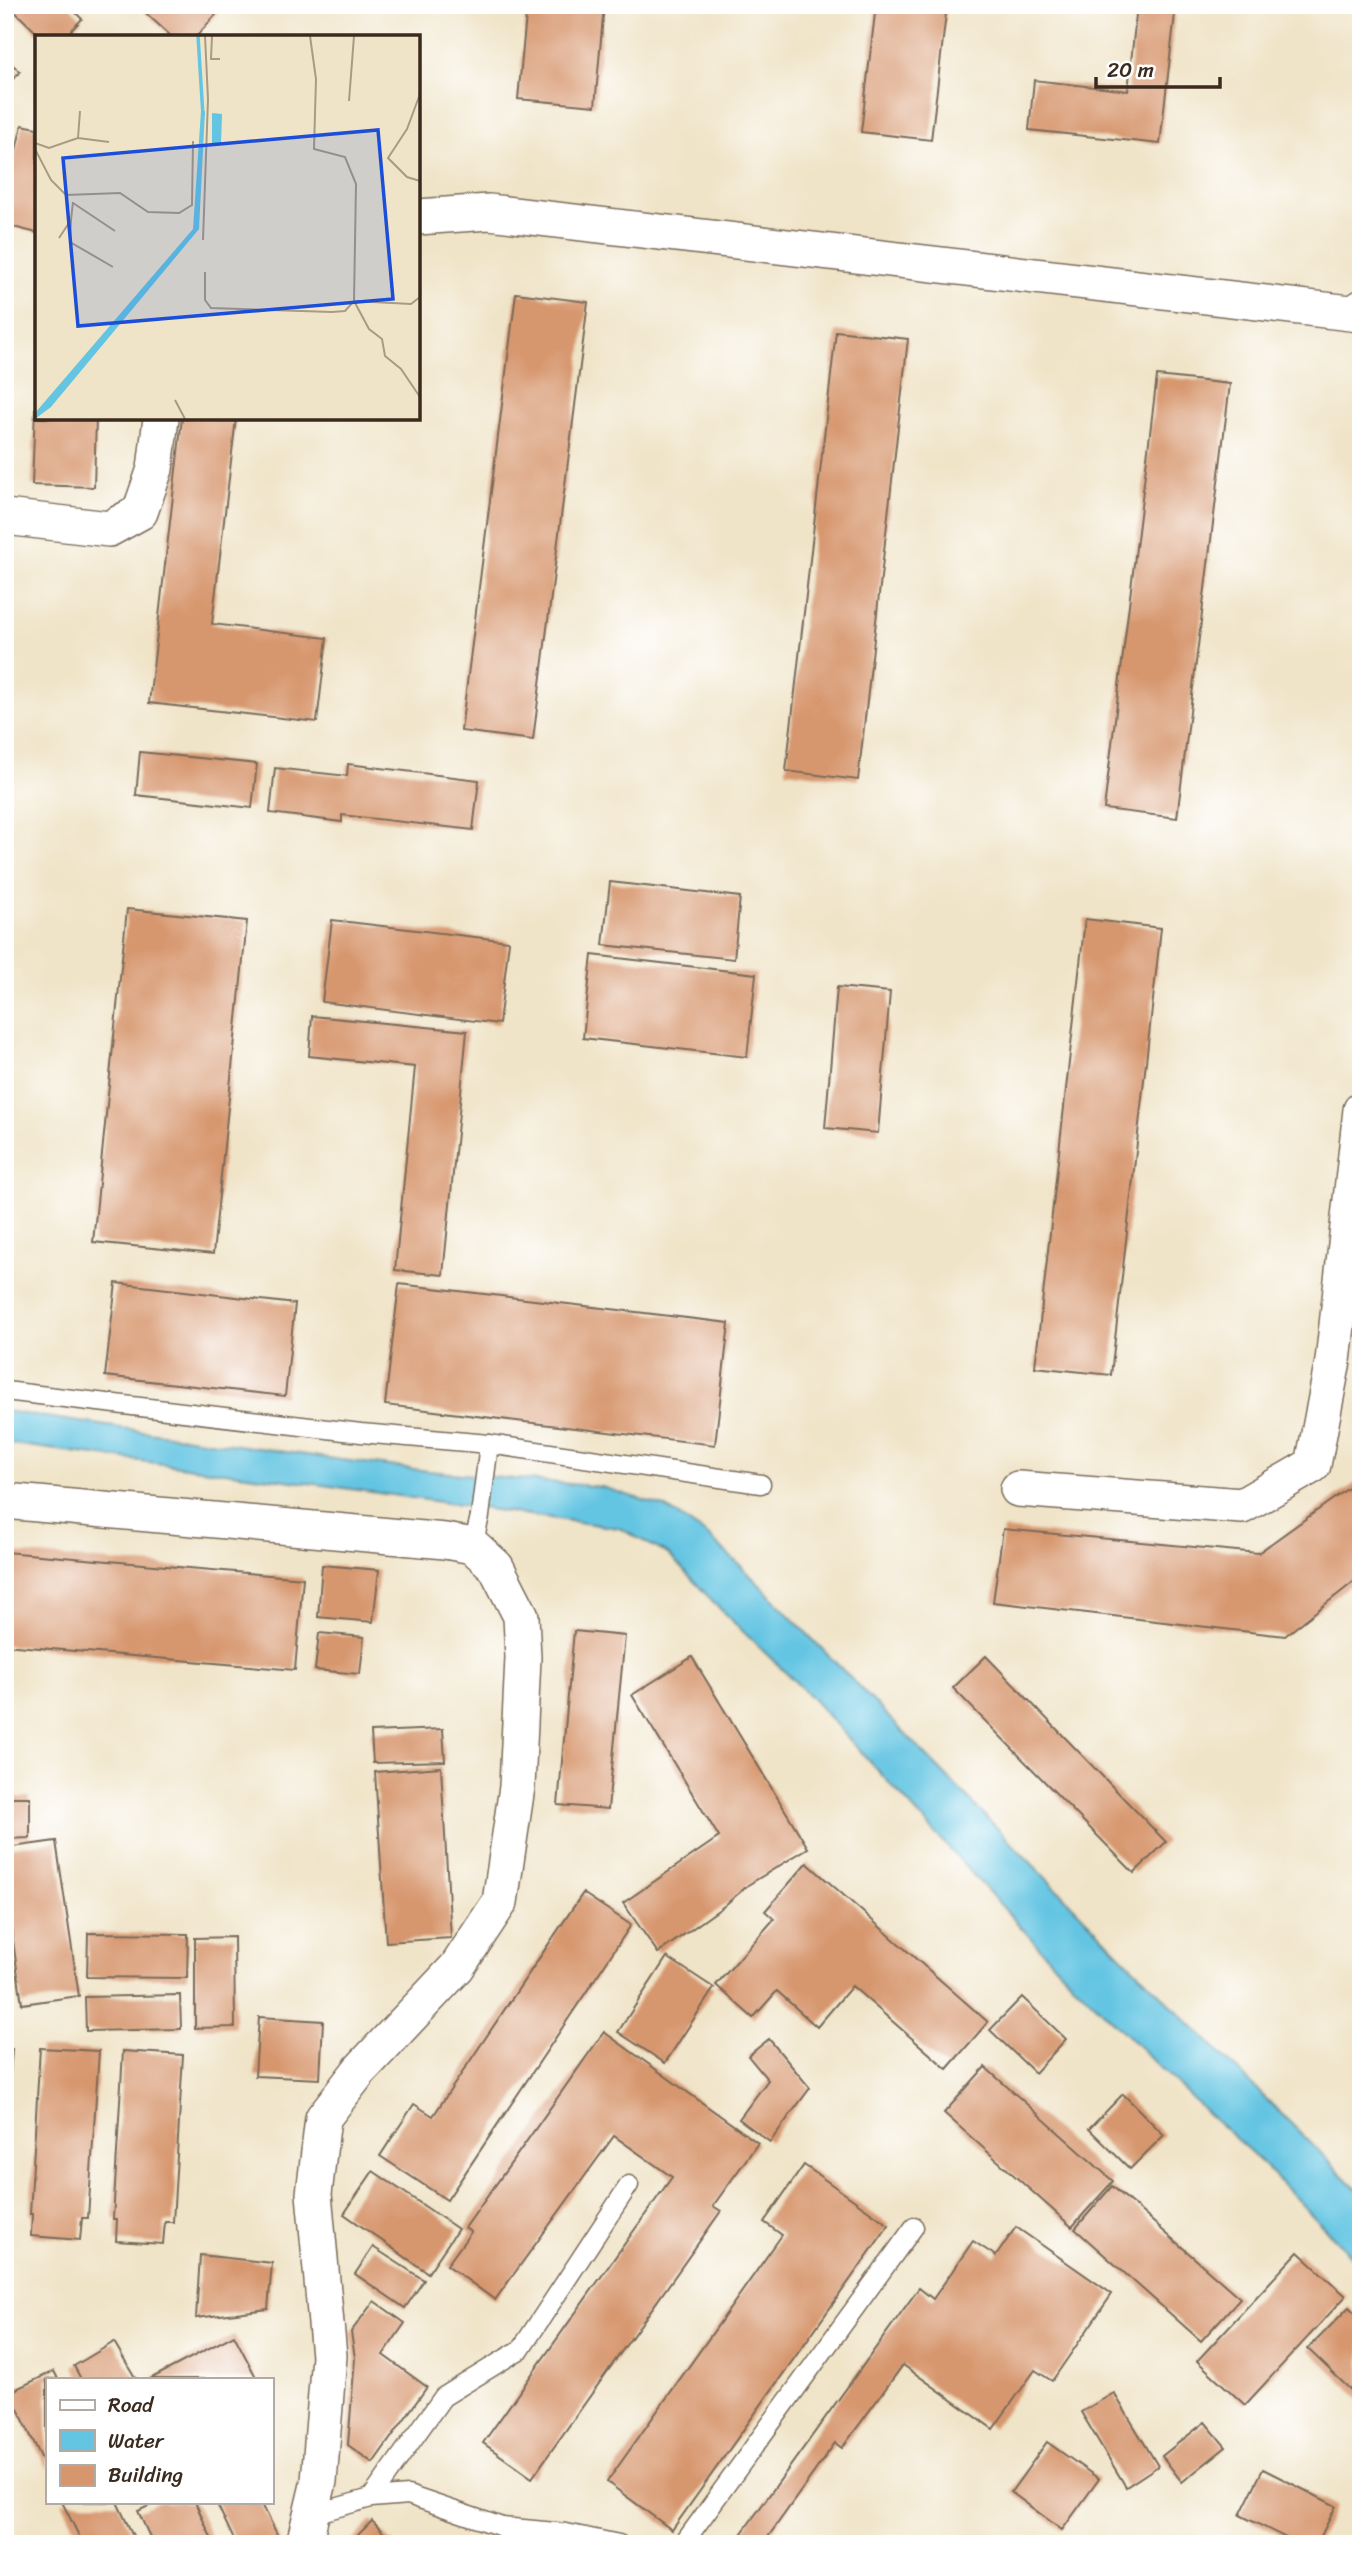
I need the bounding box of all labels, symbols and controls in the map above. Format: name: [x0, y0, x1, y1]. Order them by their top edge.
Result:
inset map: [35, 35, 420, 420]
scale bar: [1096, 46, 1221, 90]
text: 20 m: [1107, 51, 1154, 89]
legend: [46, 2378, 273, 2504]
text: Road: [108, 2386, 155, 2424]
text: Water: [108, 2422, 165, 2460]
text: Building: [108, 2456, 184, 2494]

